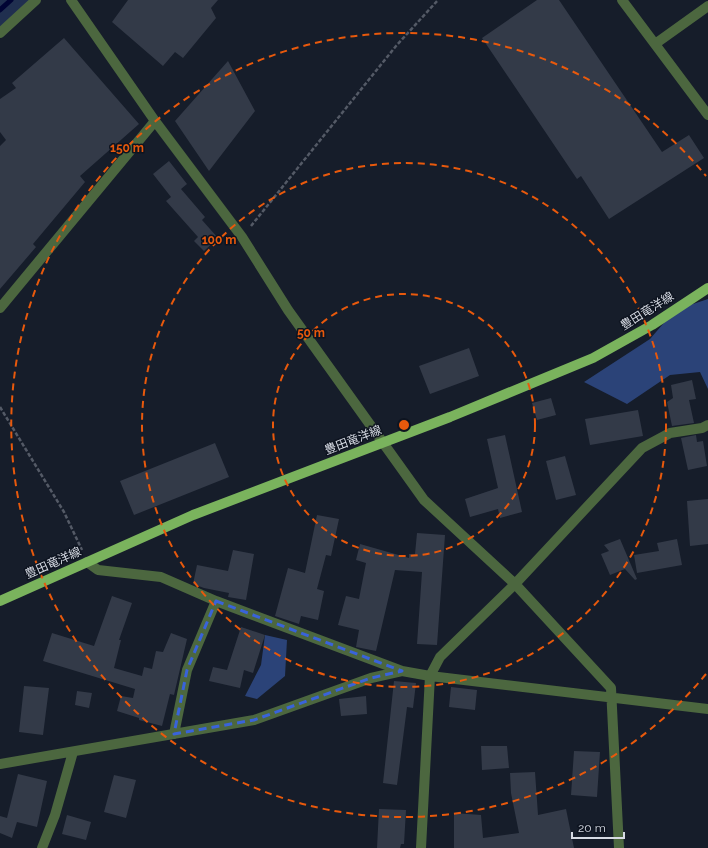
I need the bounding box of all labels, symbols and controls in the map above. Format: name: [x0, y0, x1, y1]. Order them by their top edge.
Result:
text: 150 m: [110, 141, 144, 155]
text: 100 m: [202, 233, 236, 247]
street label: 豊田竜洋線: [618, 289, 676, 333]
text: 50 m: [297, 326, 325, 340]
centre of rings: [397, 418, 411, 432]
street label: 豊田竜洋線: [322, 423, 384, 457]
street label: 豊田竜洋線: [23, 544, 83, 582]
scale bar: [572, 814, 624, 840]
text: 20 m: [578, 821, 606, 835]

